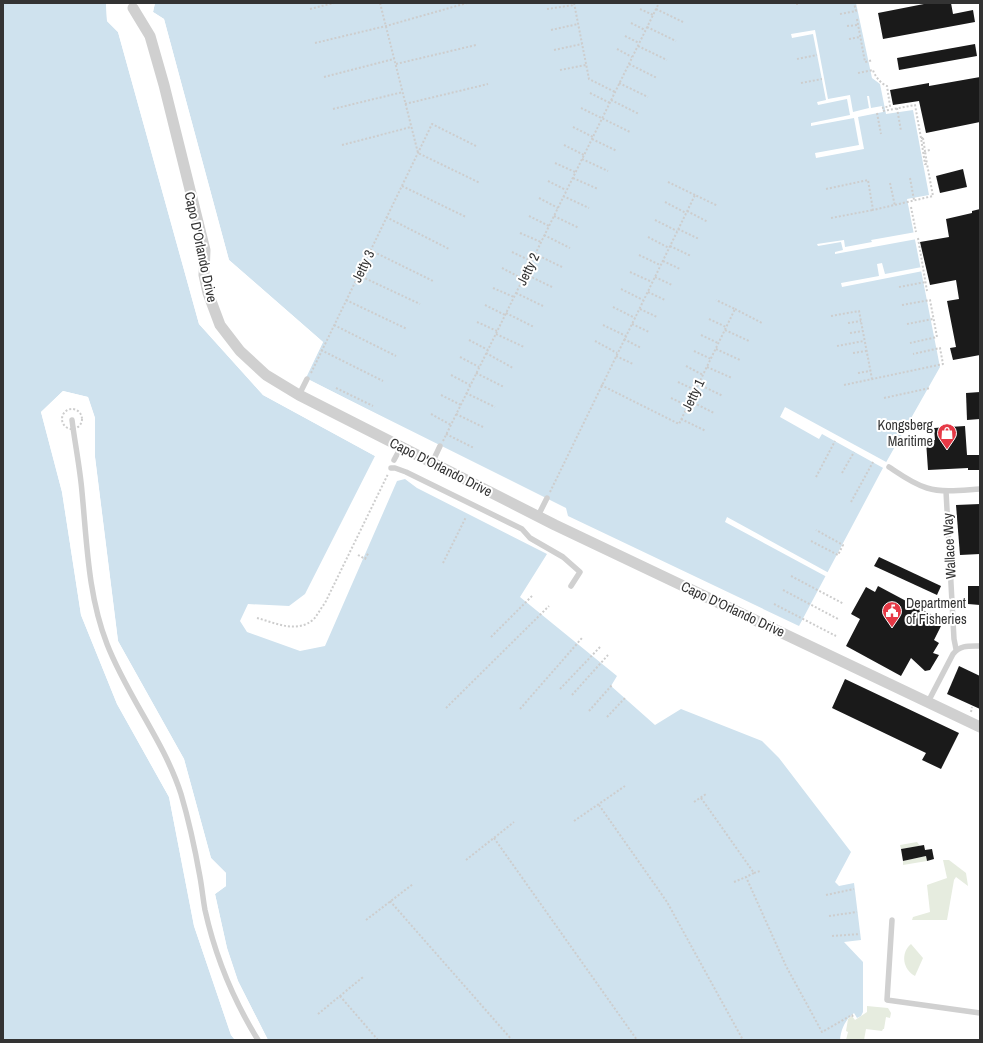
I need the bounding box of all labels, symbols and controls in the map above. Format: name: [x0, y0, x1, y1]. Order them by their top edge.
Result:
street label: Capo D'Orlando Drive: [180, 190, 222, 304]
street label: Jetty 3: [347, 247, 379, 285]
street label: Jetty 2: [512, 250, 544, 288]
street label: Jetty 1: [677, 375, 709, 414]
place label: Kongsberg Maritime: [877, 416, 934, 450]
shop icon: Kongsberg Maritime: [936, 422, 958, 450]
street label: Capo D'Orlando Drive: [387, 433, 495, 501]
street label: Wallace Way: [938, 512, 960, 579]
street label: Capo D'Orlando Drive: [678, 577, 788, 641]
place label: Department of Fisheries: [906, 594, 967, 628]
public building icon: Department of Fisheries: [881, 600, 903, 628]

